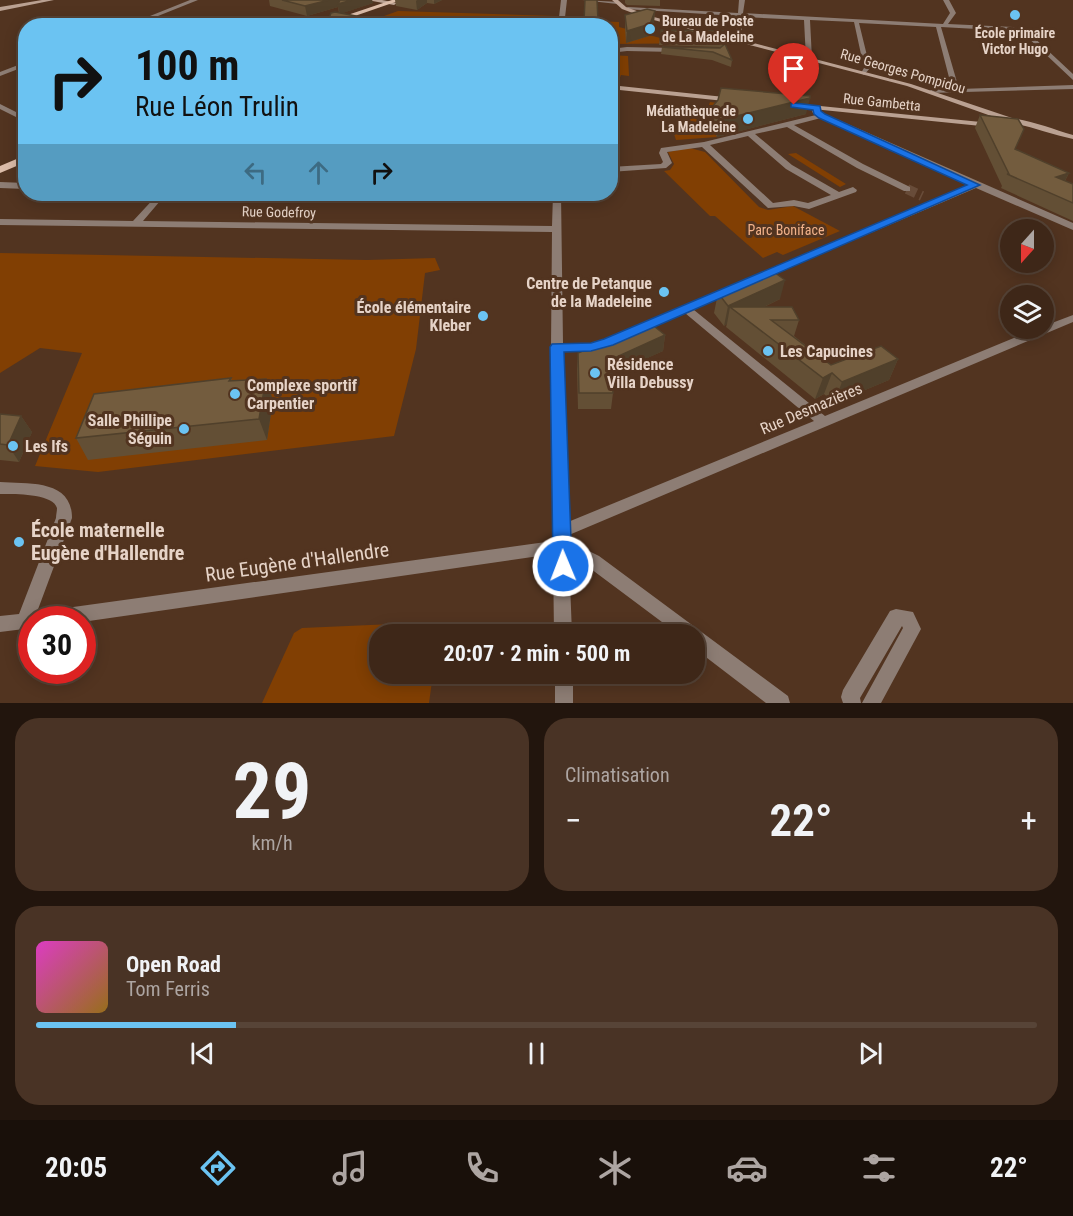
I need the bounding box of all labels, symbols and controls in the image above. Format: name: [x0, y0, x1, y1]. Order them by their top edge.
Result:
marker: École primaire Victor Hugo: [1008, 8, 1022, 22]
place label: Bureau de Poste de La Madeleine: [662, 13, 754, 45]
marker: Bureau de Poste de La Madeleine: [643, 22, 657, 36]
place label: École primaire Victor Hugo: [975, 24, 1056, 57]
text: 100 m: [135, 41, 240, 90]
icon: right: [36, 42, 114, 120]
pin: [768, 43, 819, 105]
street label: Rue Georges Pompidou: [839, 46, 967, 96]
icon: arrive: [777, 52, 810, 85]
street label: Rue Gambetta: [842, 90, 922, 114]
text: Rue Léon Trulin: [135, 91, 299, 123]
place label: Médiathèque de La Madeleine: [646, 103, 736, 135]
marker: Médiathèque de La Madeleine: [741, 112, 755, 126]
icon: left: [239, 156, 272, 189]
icon: ahead: [302, 156, 335, 189]
icon: right: [365, 156, 398, 189]
street label: Rue Godefroy: [242, 203, 316, 221]
north arrow: [1000, 219, 1054, 273]
map controls: [1000, 219, 1054, 339]
park label: Parc Boniface: [747, 222, 825, 238]
place label: Centre de Petanque de la Madeleine: [526, 274, 652, 311]
marker: Centre de Petanque de la Madeleine: [657, 285, 671, 299]
button: layers: [1000, 285, 1054, 339]
place label: École élémentaire Kleber: [357, 298, 471, 335]
marker: École élémentaire Kleber: [476, 309, 490, 323]
place label: Les Capucines: [780, 342, 873, 361]
marker: Les Capucines: [761, 344, 775, 358]
place label: Résidence Villa Debussy: [607, 355, 694, 392]
marker: Résidence Villa Debussy: [588, 366, 602, 380]
place label: Complexe sportif Carpentier: [247, 376, 358, 413]
street label: Rue Desmazières: [757, 378, 865, 438]
marker: Complexe sportif Carpentier: [228, 387, 242, 401]
place label: Salle Phillipe Séguin: [88, 411, 172, 448]
marker: Salle Phillipe Séguin: [177, 422, 191, 436]
place label: Les Ifs: [25, 437, 68, 456]
marker: Les Ifs: [6, 439, 20, 453]
place label: École maternelle Eugène d'Hallendre: [31, 518, 184, 565]
position arrow: [531, 534, 595, 598]
marker: École maternelle Eugène d'Hallendre: [12, 535, 26, 549]
street label: Rue Eugène d'Hallendre: [204, 537, 390, 587]
speed limit sign: 30: [18, 606, 96, 684]
text: 20:07 · 2 min · 500 m: [444, 641, 630, 666]
text: 29: [233, 746, 311, 837]
text: Climatisation: [565, 763, 670, 787]
text: 22°: [770, 794, 833, 847]
text: −: [565, 801, 582, 840]
text: +: [1021, 801, 1037, 840]
text: km/h: [251, 831, 293, 855]
text: Open Road: [126, 952, 221, 977]
text: Tom Ferris: [126, 977, 210, 1001]
icon: previous: [186, 1037, 219, 1070]
icon: pause: [520, 1037, 553, 1070]
icon: next: [854, 1037, 887, 1070]
icon: directions: [197, 1147, 239, 1189]
icon: music: [329, 1147, 371, 1189]
icon: phone: [461, 1147, 503, 1189]
icon: climate: [594, 1147, 636, 1189]
icon: car: [726, 1147, 768, 1189]
icon: filters: [858, 1147, 900, 1189]
text: 20:05: [45, 1152, 107, 1184]
text: 22°: [990, 1152, 1028, 1184]

